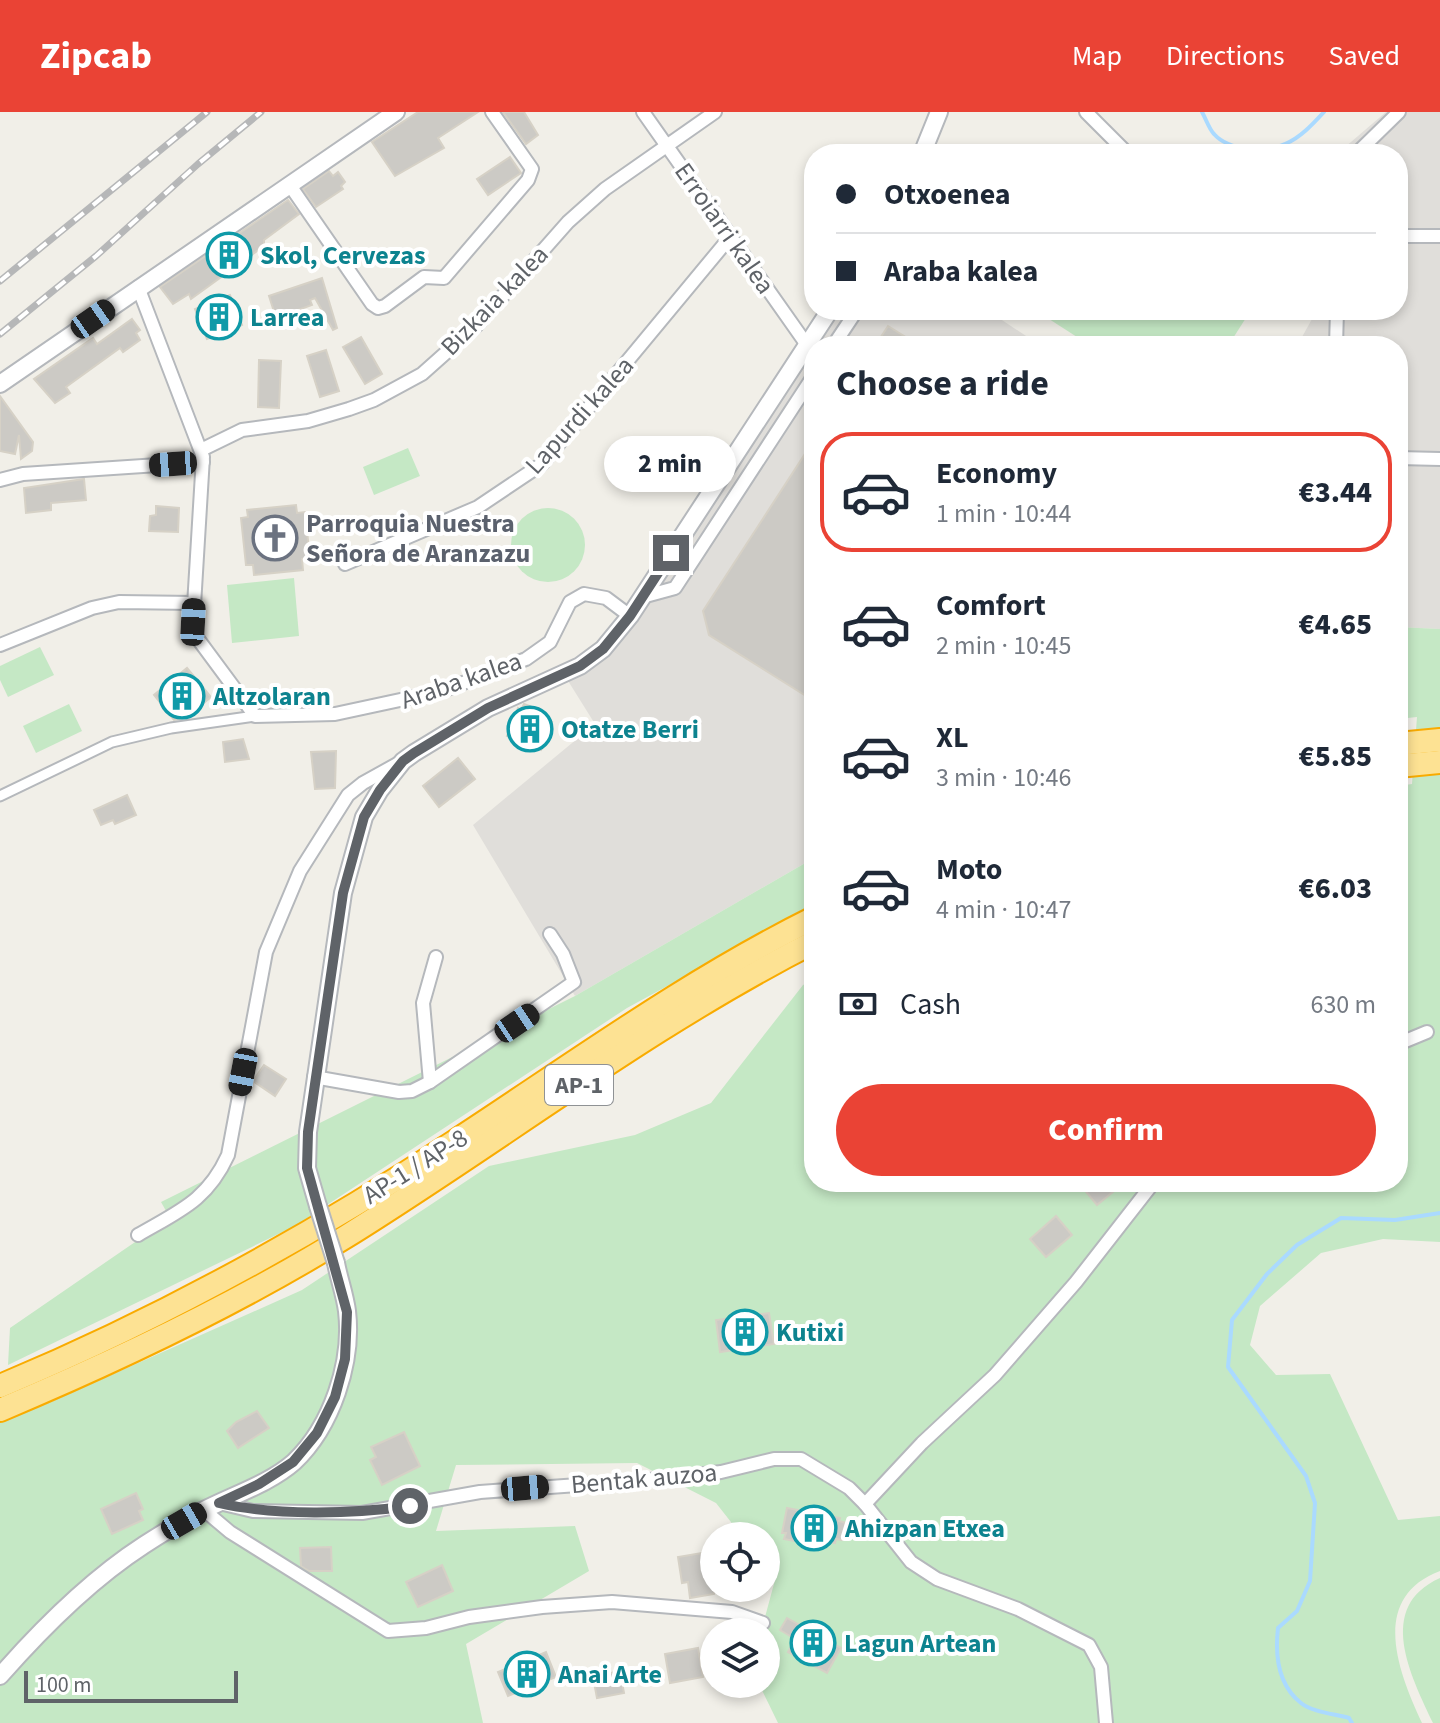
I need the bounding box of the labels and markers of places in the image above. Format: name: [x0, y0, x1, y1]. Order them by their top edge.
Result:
building icon: Skol, Cervezas: [205, 231, 253, 279]
place label: Skol, Cervezas: [260, 237, 425, 274]
building icon: Larrea: [195, 293, 243, 341]
place label: Larrea: [250, 299, 325, 336]
place label: Parroquia Nuestra Señora de Aranzazu: [306, 505, 530, 572]
church icon: Parroquia Nuestra Señora de Aranzazu: [251, 514, 299, 562]
building icon: Altzolaran: [158, 672, 206, 720]
place label: Altzolaran: [212, 678, 331, 715]
building icon: Otatze Berri: [506, 705, 554, 753]
place label: Otatze Berri: [561, 711, 699, 748]
building icon: Kutixi: [721, 1308, 769, 1356]
place label: Kutixi: [776, 1314, 844, 1351]
building icon: Ahizpan Etxea: [790, 1504, 838, 1552]
place label: Ahizpan Etxea: [844, 1510, 1005, 1547]
building icon: Lagun Artean: [789, 1619, 837, 1667]
place label: Lagun Artean: [844, 1625, 996, 1662]
building icon: Anai Arte: [503, 1650, 551, 1698]
place label: Anai Arte: [557, 1656, 662, 1693]

